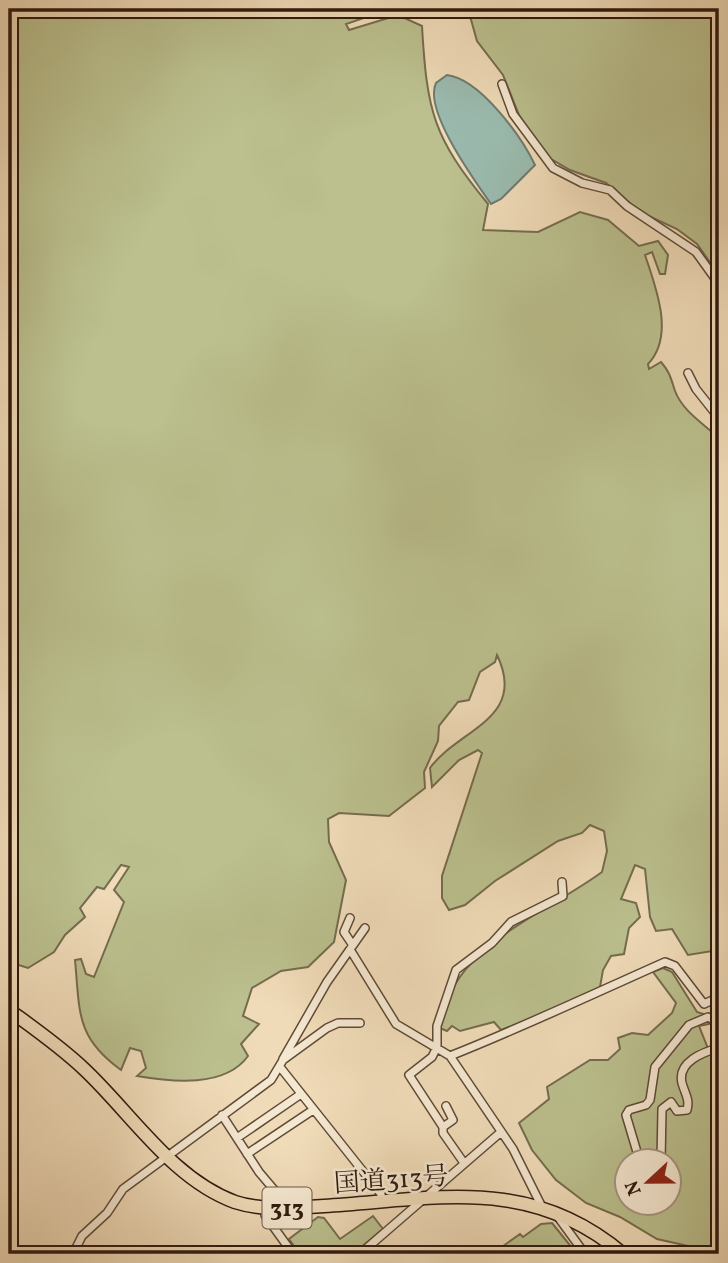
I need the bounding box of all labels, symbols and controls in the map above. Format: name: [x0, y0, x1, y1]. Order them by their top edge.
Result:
north arrow: [612, 1148, 682, 1218]
street label: 国道313号: [333, 1159, 450, 1203]
text: N: [619, 1176, 649, 1199]
road number: 313: [262, 1188, 312, 1228]

